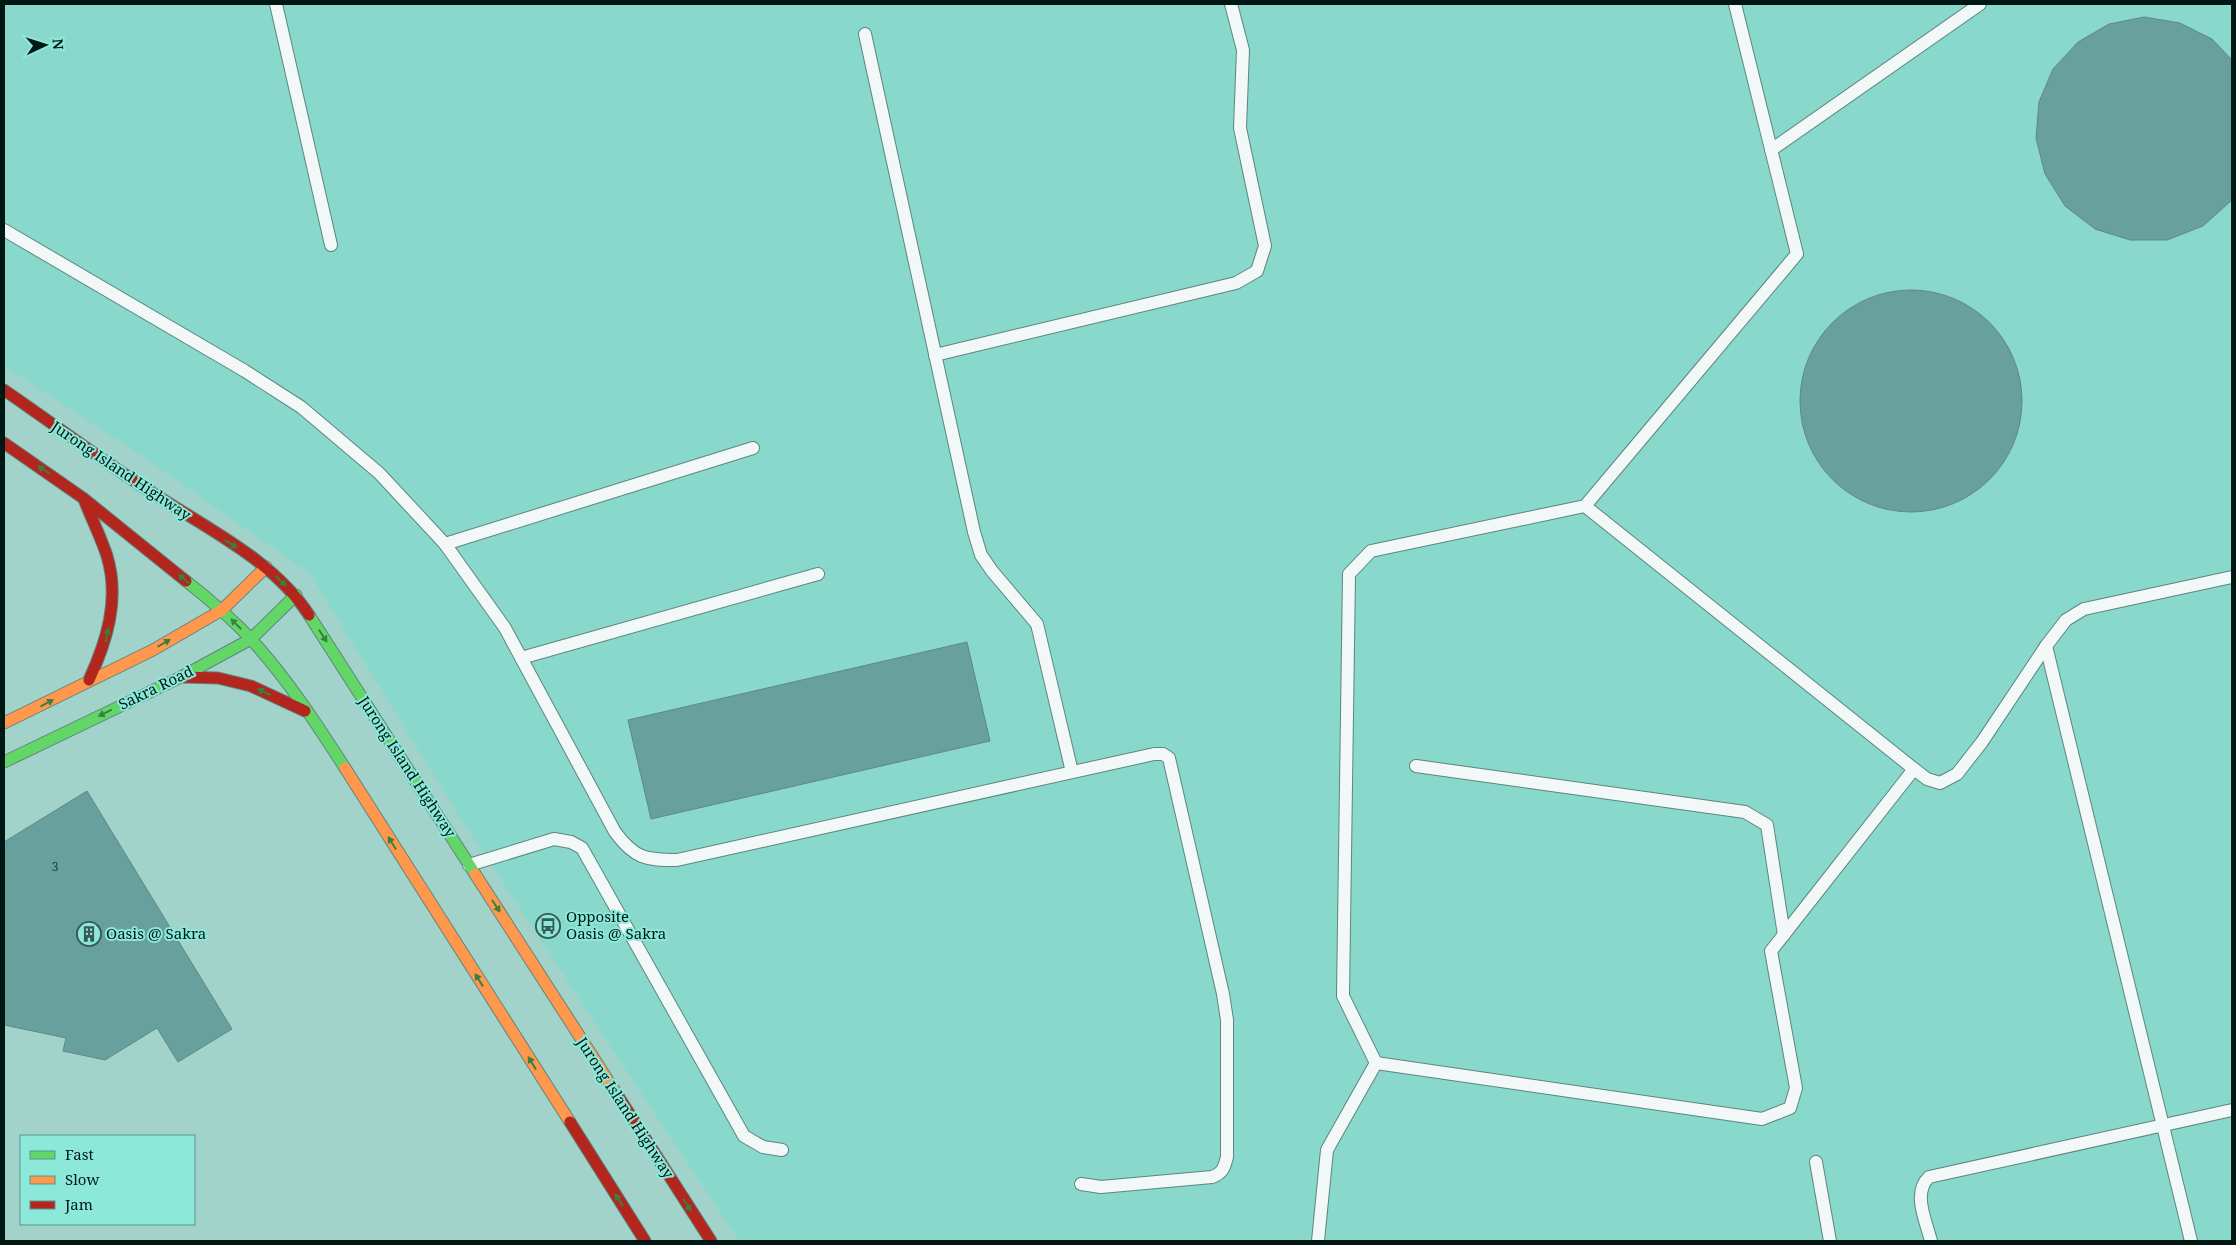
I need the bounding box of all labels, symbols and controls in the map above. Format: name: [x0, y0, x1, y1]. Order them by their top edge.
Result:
north arrow: [20, 20, 70, 70]
text: N: [49, 38, 68, 50]
street label: Jurong Island Highway: [47, 415, 196, 525]
one-way arrow: [37, 466, 50, 475]
one-way arrow: [224, 539, 237, 548]
one-way arrow: [178, 573, 191, 584]
one-way arrow: [275, 575, 287, 587]
one-way arrow: [231, 618, 243, 630]
one-way arrow: [103, 628, 111, 643]
one-way arrow: [318, 629, 327, 642]
one-way arrow: [158, 639, 171, 648]
street label: Sakra Road: [115, 660, 196, 714]
one-way arrow: [257, 688, 272, 696]
street label: Jurong Island Highway: [354, 691, 461, 841]
one-way arrow: [40, 699, 54, 707]
one-way arrow: [98, 709, 113, 717]
one-way arrow: [387, 837, 397, 850]
house number: 3: [52, 858, 59, 875]
one-way arrow: [491, 899, 500, 912]
place label: Opposite Oasis @ Sakra: [566, 906, 666, 943]
bus stop icon: Opposite Oasis @ Sakra: [535, 913, 561, 939]
building icon: Oasis @ Sakra: [76, 921, 102, 947]
place label: Oasis @ Sakra: [106, 923, 206, 943]
one-way arrow: [475, 974, 484, 987]
street label: Jurong Island Highway: [572, 1032, 679, 1182]
one-way arrow: [527, 1056, 537, 1070]
legend: [20, 1135, 195, 1225]
text: Fast: [65, 1144, 94, 1164]
text: Slow: [65, 1169, 99, 1189]
text: Jam: [64, 1194, 93, 1214]
one-way arrow: [615, 1194, 624, 1207]
one-way arrow: [682, 1198, 692, 1211]

